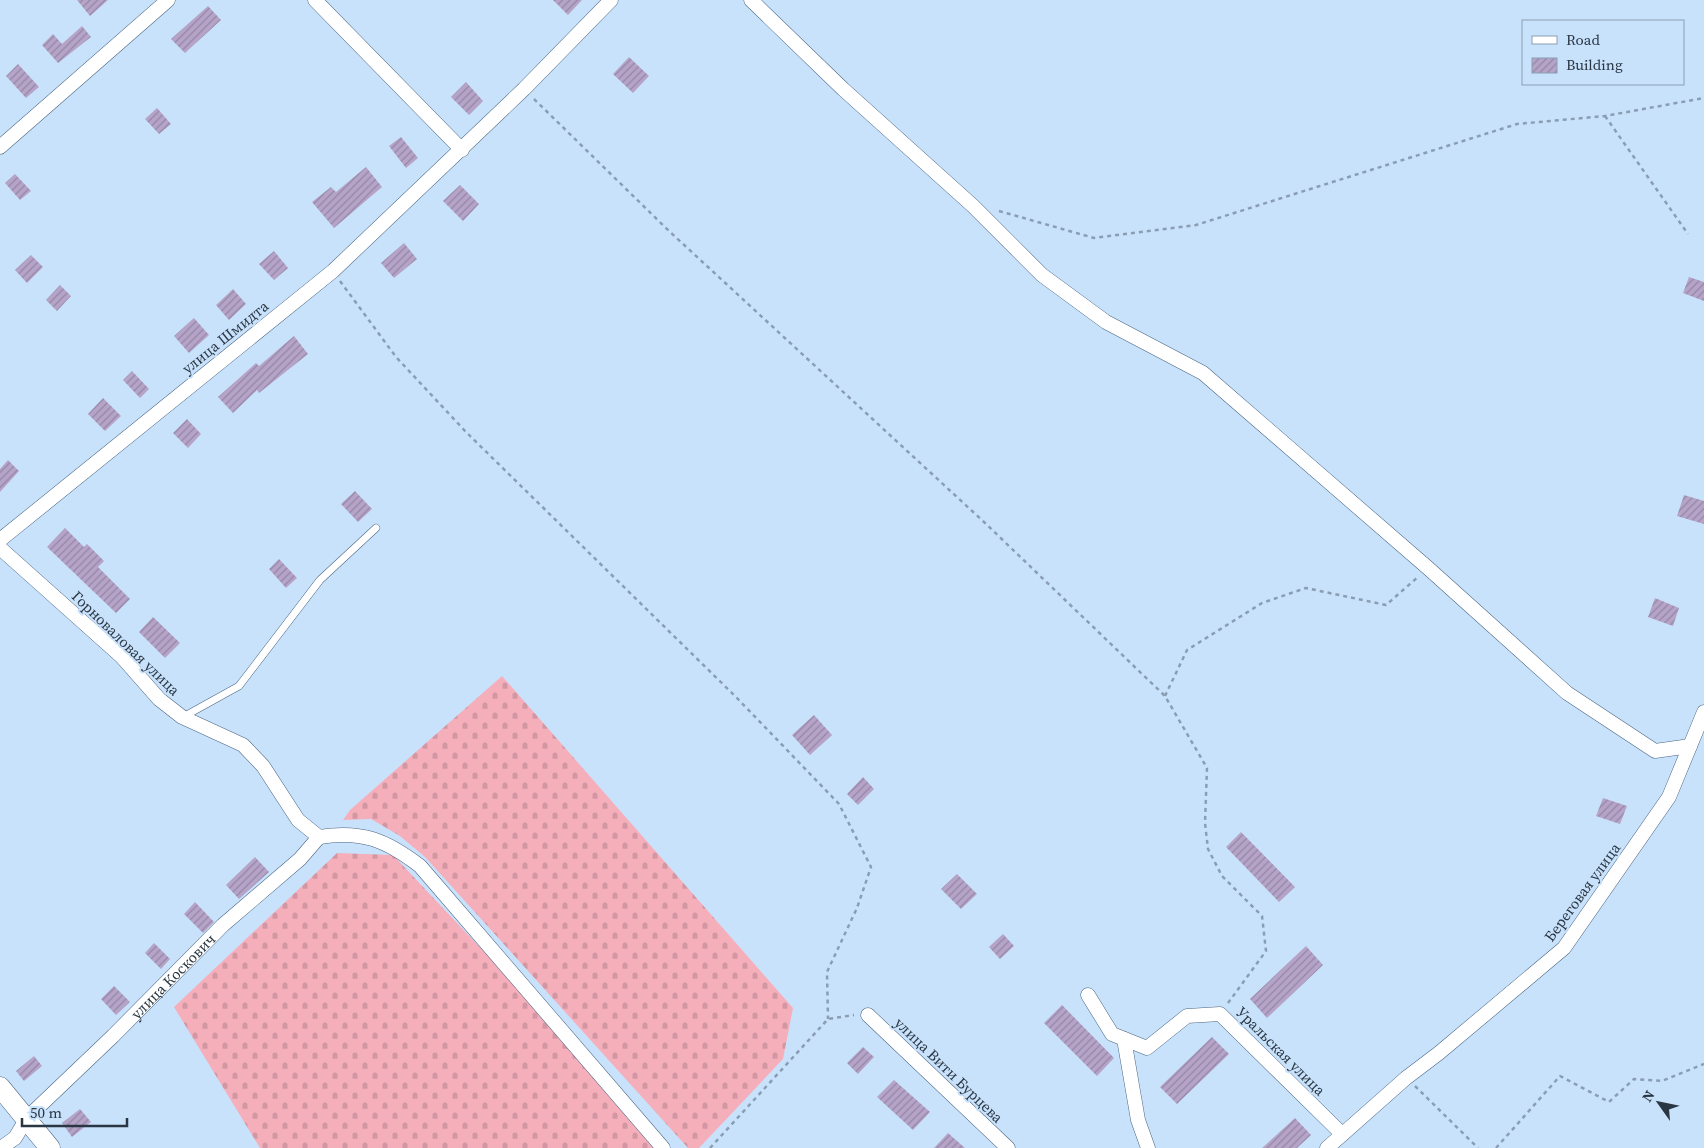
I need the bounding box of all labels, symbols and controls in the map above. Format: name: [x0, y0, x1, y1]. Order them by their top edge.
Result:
legend: [1522, 20, 1684, 85]
text: Road: [1566, 29, 1600, 50]
text: Building: [1566, 54, 1623, 75]
street label: улица Шмидта: [177, 295, 273, 378]
street label: Горноваловая улица: [67, 586, 185, 700]
street label: Береговая улица: [1539, 838, 1625, 946]
street label: улица Коскович: [125, 928, 220, 1023]
street label: Уральская улица: [1232, 1002, 1331, 1101]
street label: улица Вити Бурцева: [890, 1013, 1008, 1128]
north arrow: [1634, 1078, 1684, 1128]
text: N: [1637, 1086, 1659, 1106]
scale bar: [22, 1096, 128, 1128]
text: 50 m: [30, 1102, 62, 1123]

